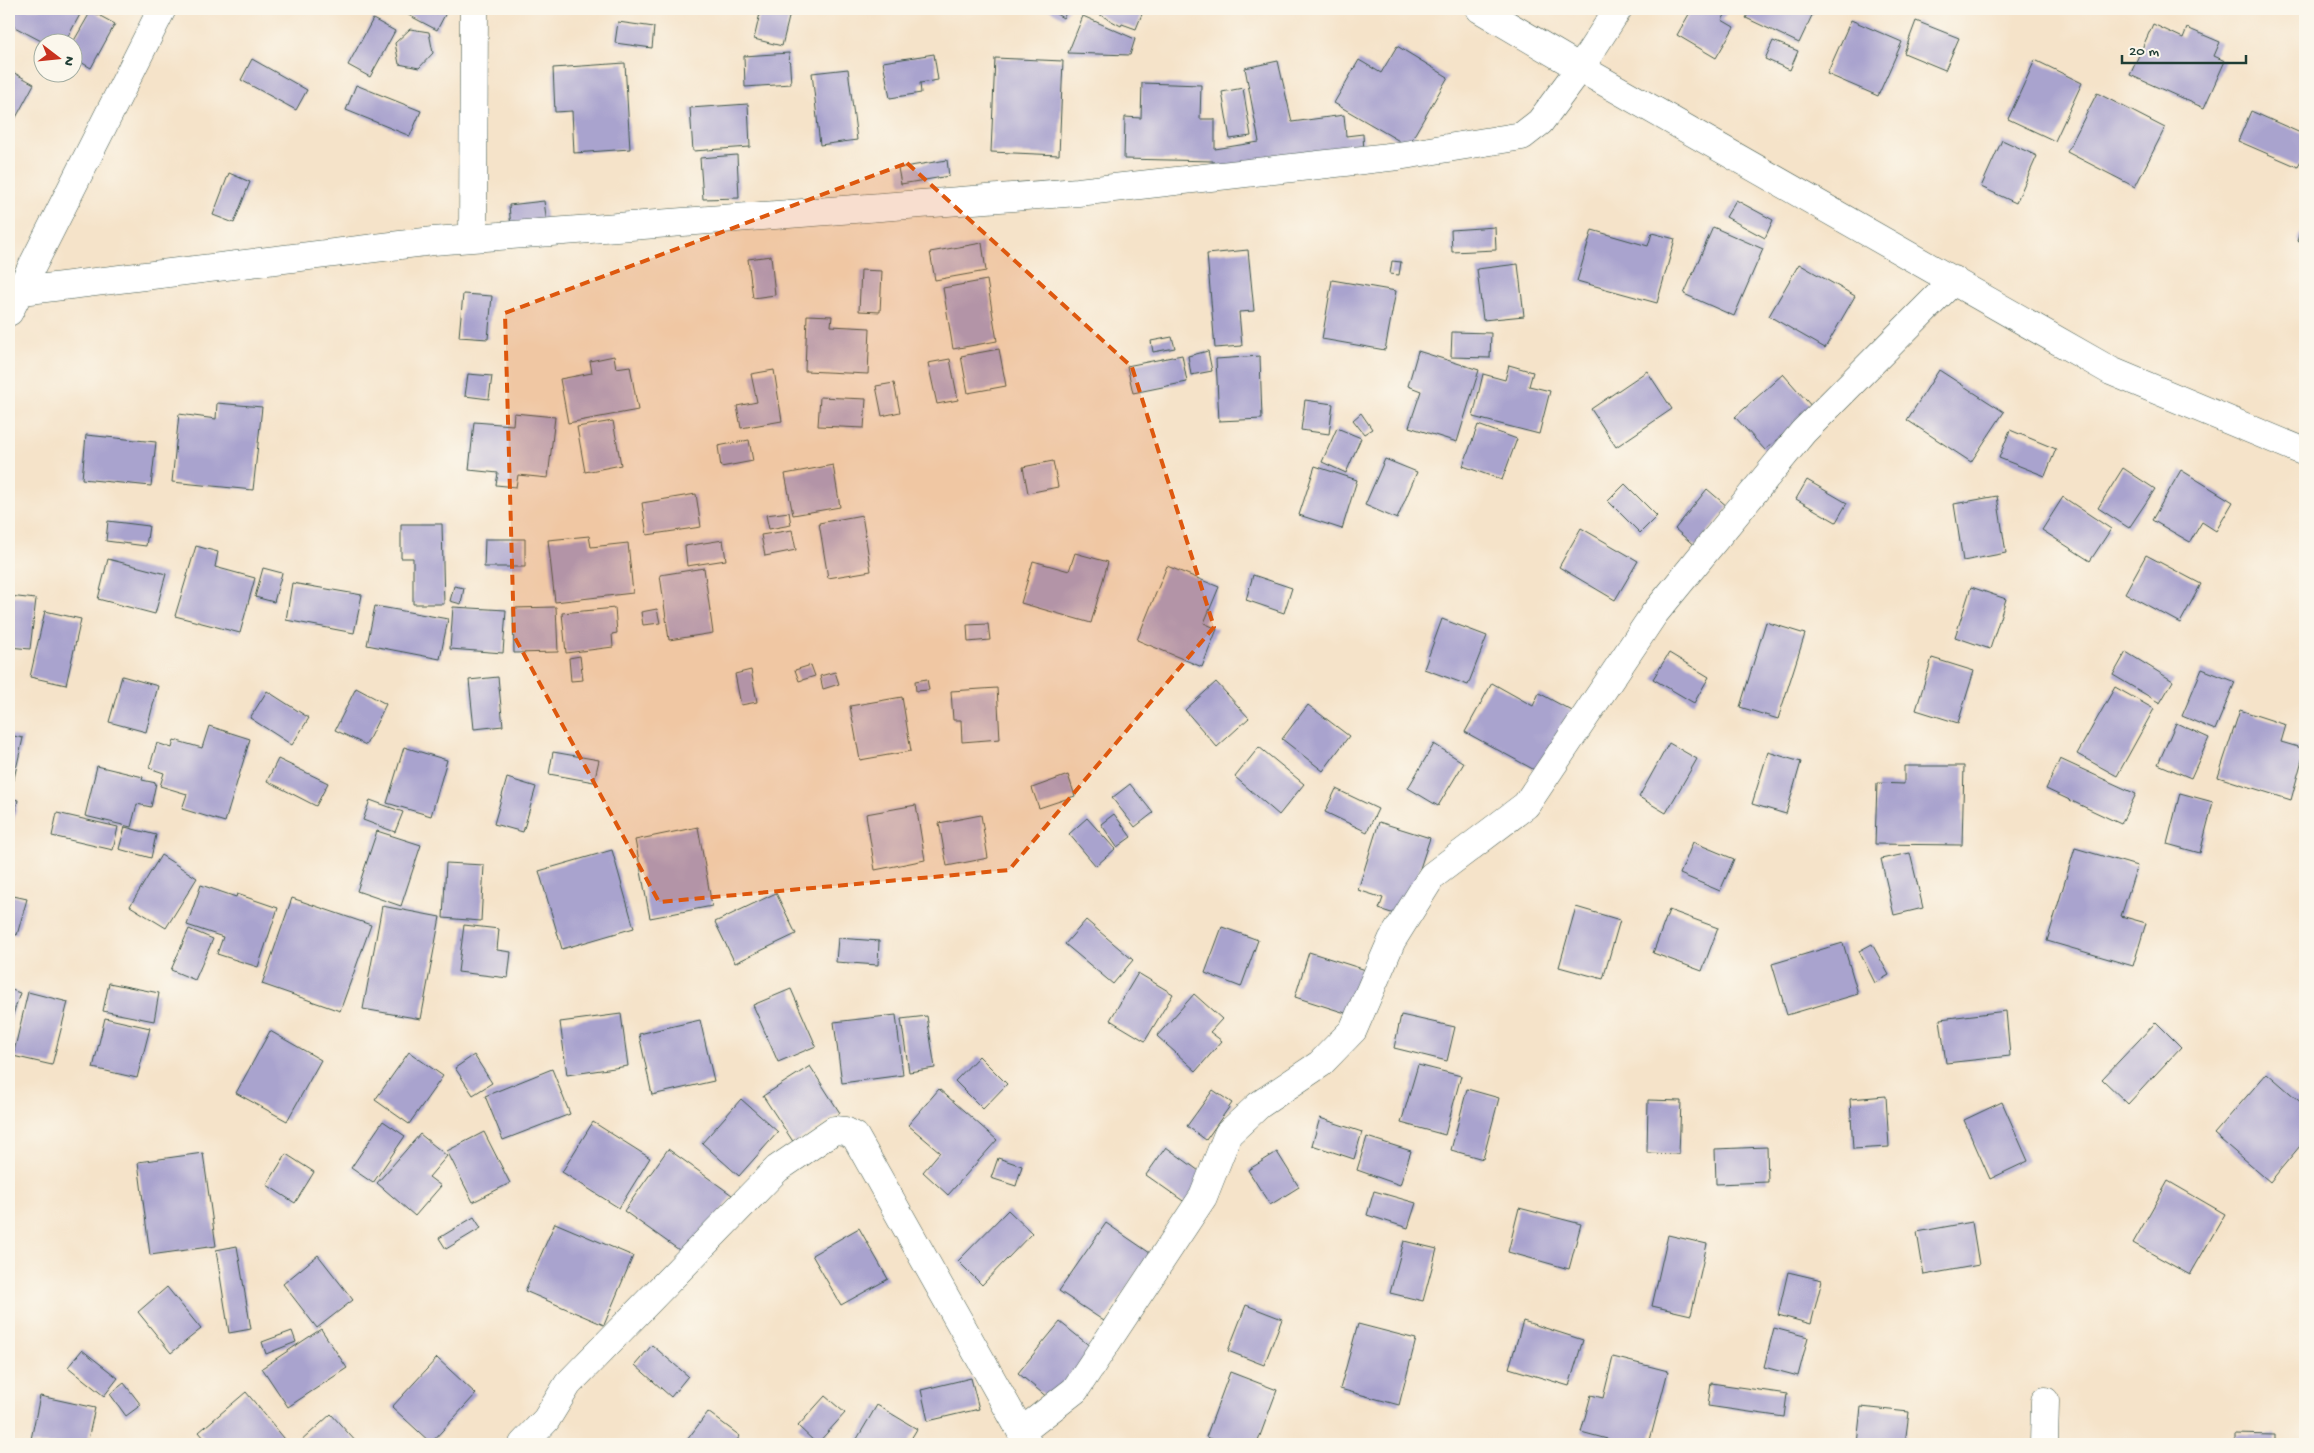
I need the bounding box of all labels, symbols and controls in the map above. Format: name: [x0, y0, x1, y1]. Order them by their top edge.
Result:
north arrow: [32, 32, 82, 82]
scale bar: [2122, 32, 2245, 64]
text: 20 m: [2129, 43, 2159, 61]
text: N: [59, 54, 78, 68]

